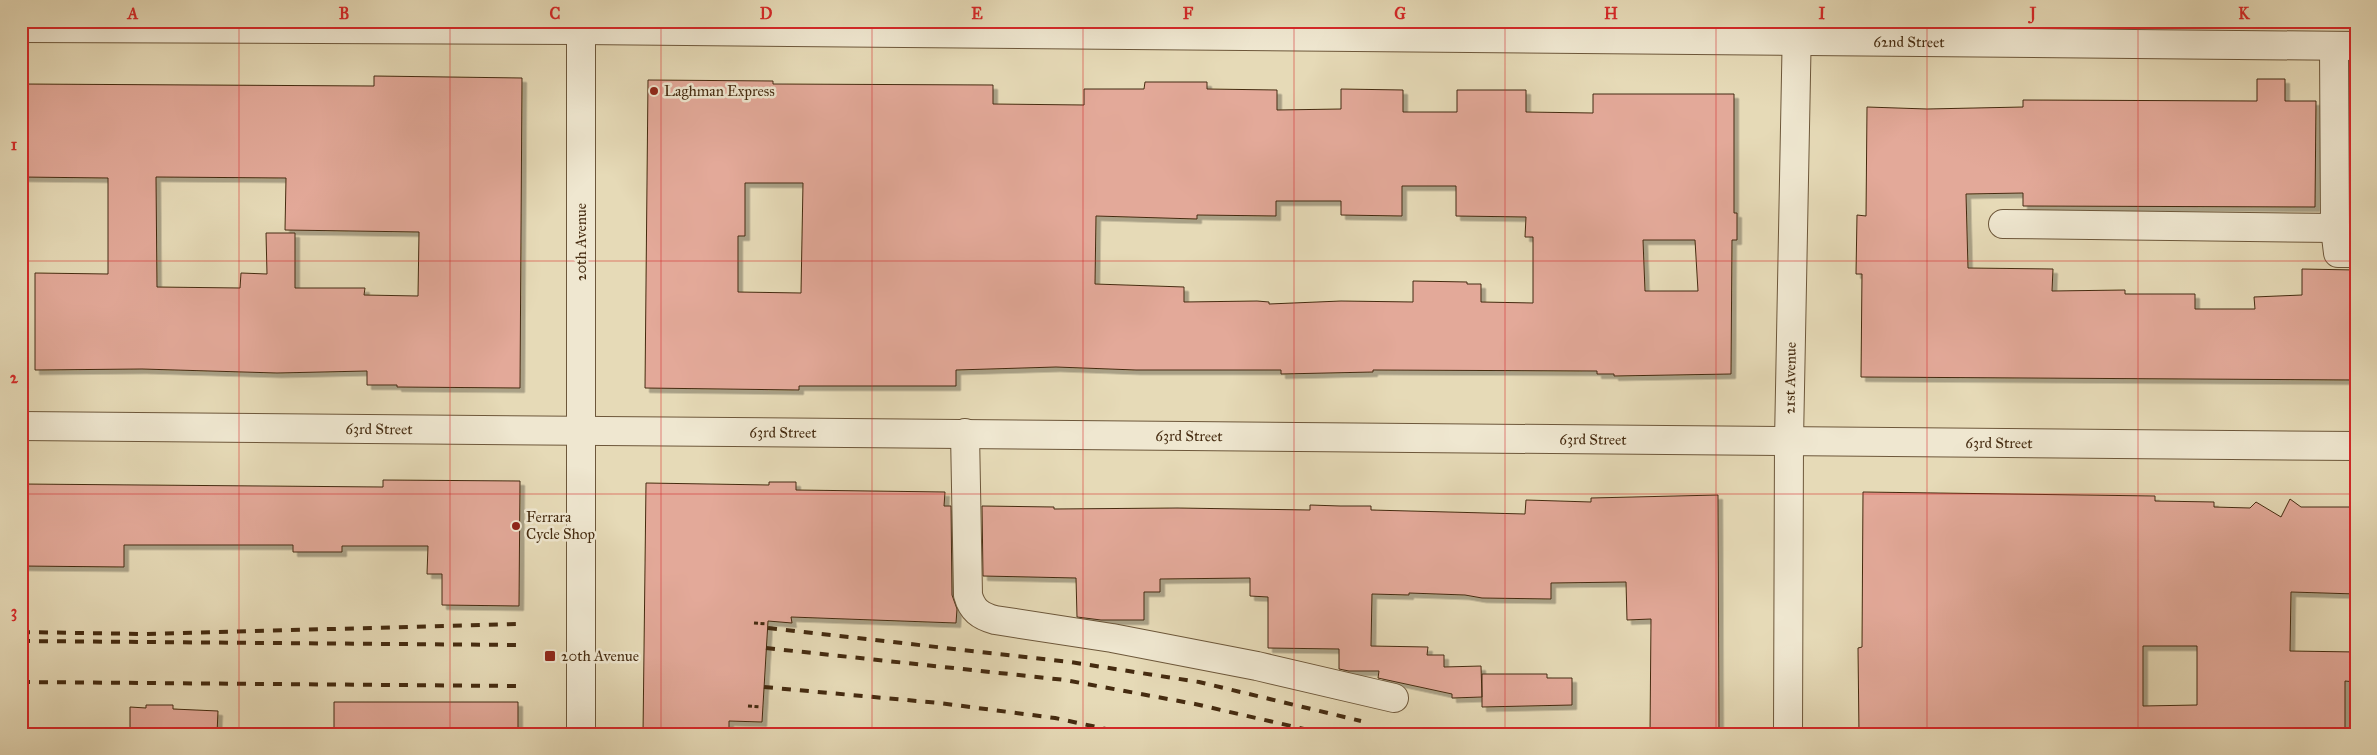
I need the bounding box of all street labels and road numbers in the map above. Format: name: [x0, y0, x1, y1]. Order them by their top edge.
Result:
street label: 62nd Street: [1873, 33, 1945, 51]
street label: 20th Avenue: [572, 203, 590, 281]
street label: 21st Avenue: [1781, 342, 1800, 414]
street label: 63rd Street: [345, 420, 413, 438]
street label: 63rd Street: [749, 423, 817, 442]
street label: 63rd Street: [1155, 427, 1223, 445]
street label: 63rd Street: [1559, 430, 1627, 449]
street label: 63rd Street: [1965, 434, 2033, 452]

